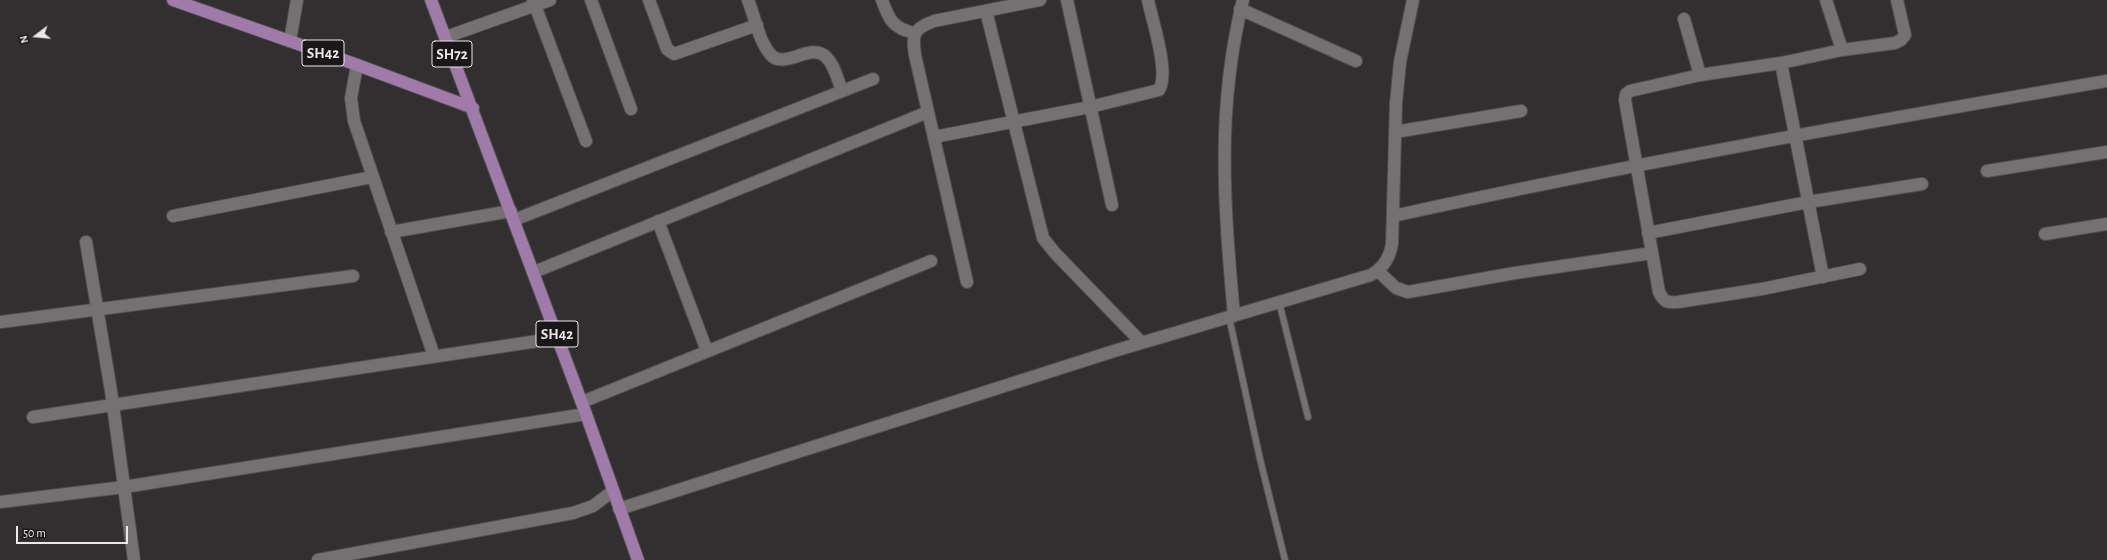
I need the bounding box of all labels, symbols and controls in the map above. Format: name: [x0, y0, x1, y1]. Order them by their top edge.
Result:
north arrow: [16, 16, 56, 56]
text: N: [18, 34, 30, 45]
road number: SH42: [302, 40, 344, 66]
road number: SH72: [432, 41, 472, 67]
road number: SH42: [536, 321, 578, 347]
scale bar: [18, 518, 130, 544]
text: 50 m: [23, 527, 46, 539]

